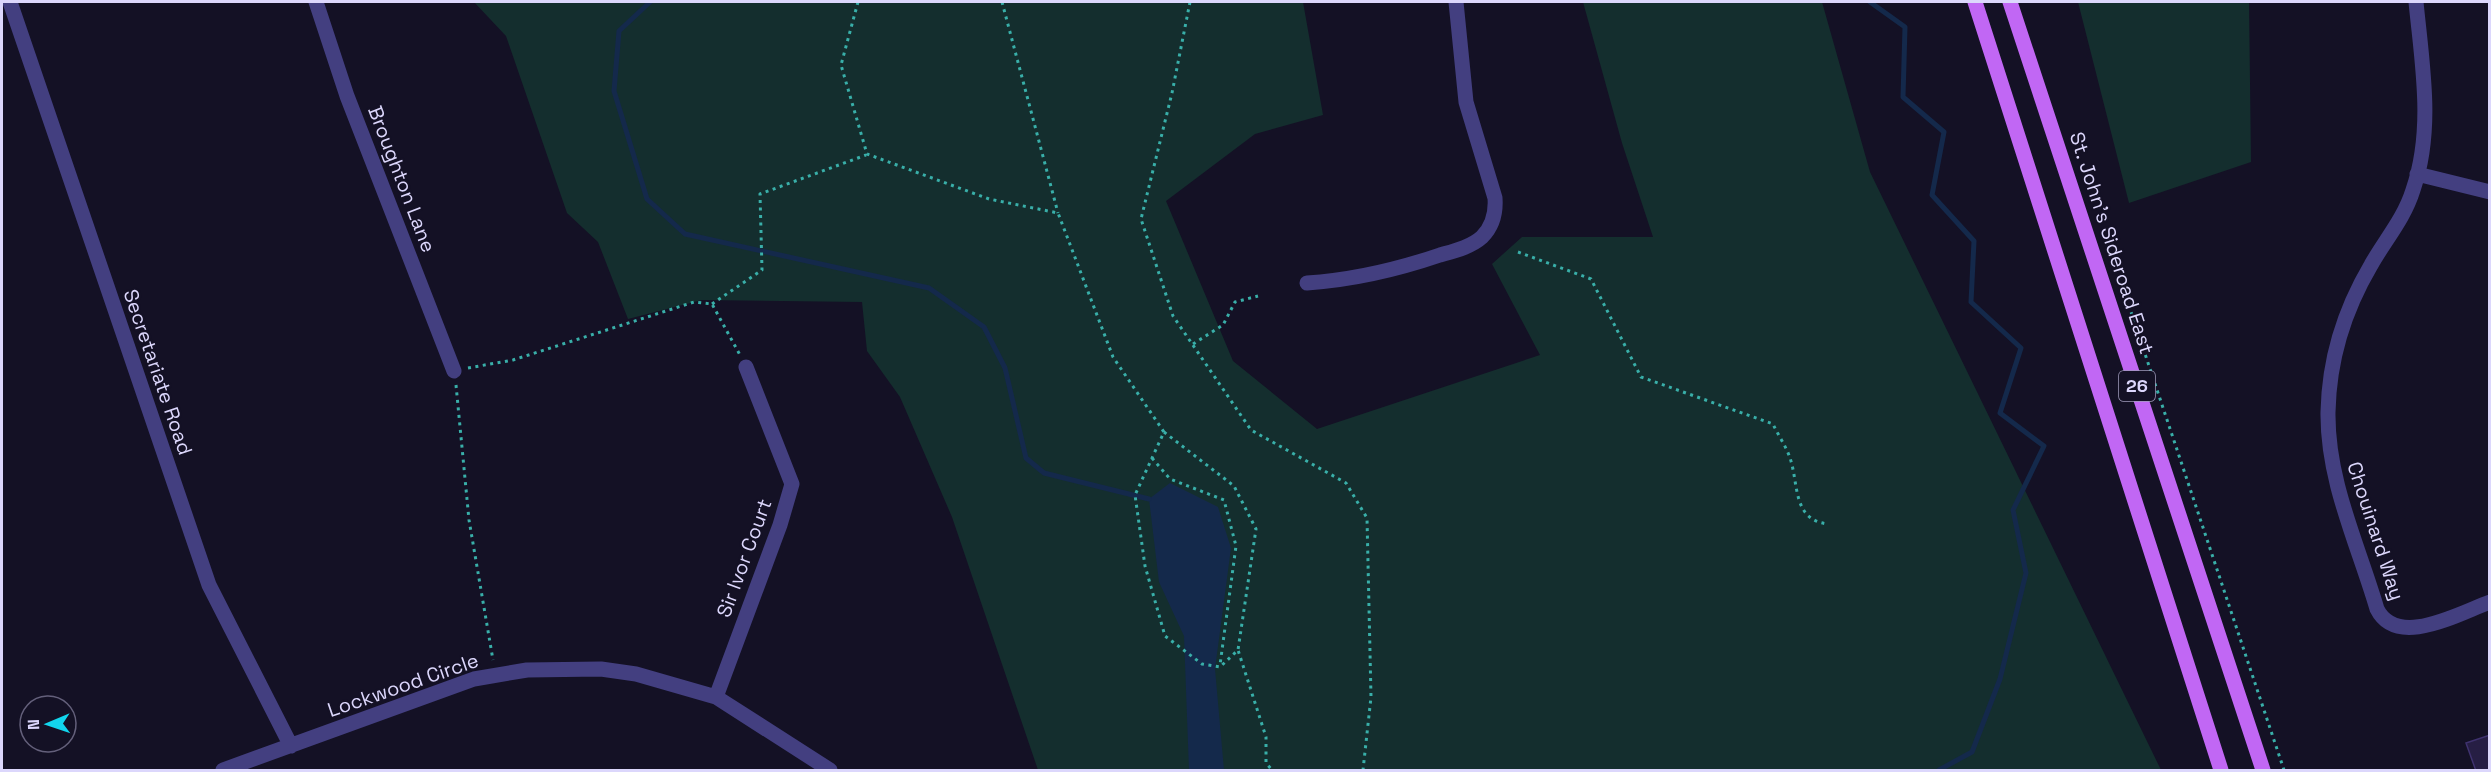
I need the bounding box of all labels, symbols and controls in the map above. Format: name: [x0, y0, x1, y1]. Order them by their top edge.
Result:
street label: Broughton Lane: [362, 102, 442, 256]
street label: St. John's Sideroad East: [2064, 129, 2160, 357]
street label: Secretariate Road: [117, 286, 199, 458]
road number: 26: [2119, 371, 2155, 401]
street label: Chouinard Way: [2341, 458, 2411, 604]
street label: Sir Ivor Court: [711, 495, 777, 621]
street label: Lockwood Circle: [324, 647, 482, 723]
north arrow: [18, 694, 78, 754]
text: N: [23, 719, 44, 730]

